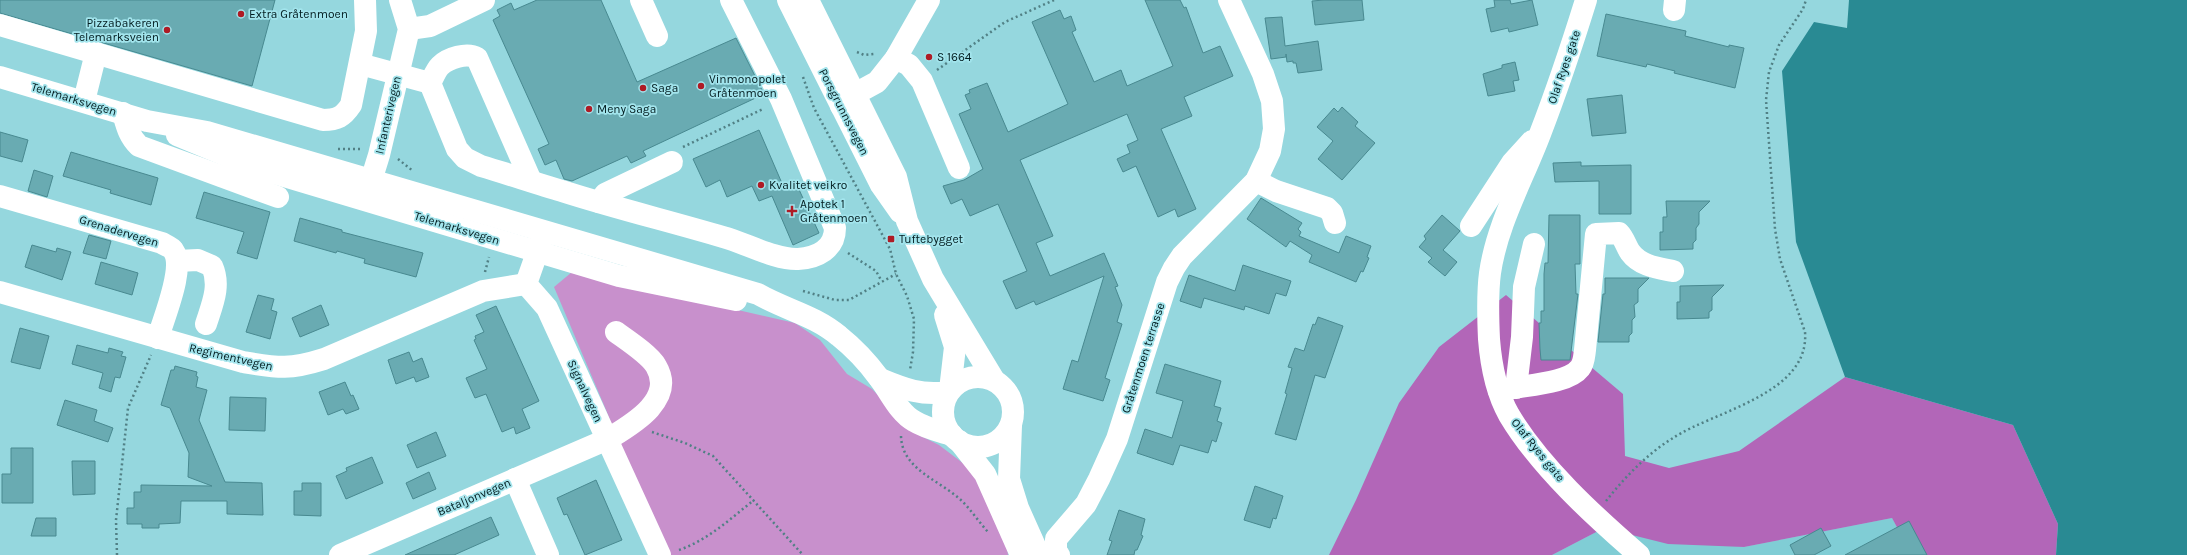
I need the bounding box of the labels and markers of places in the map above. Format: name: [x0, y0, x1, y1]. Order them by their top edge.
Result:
place label: Extra Gråtenmoen: [249, 7, 348, 21]
marker: Extra Gråtenmoen: [236, 9, 246, 19]
place label: Pizzabakeren Telemarksveien: [74, 16, 159, 44]
marker: Pizzabakeren Telemarksveien: [162, 25, 172, 35]
place label: S 1664: [937, 50, 972, 64]
marker: S 1664: [924, 52, 934, 62]
place label: Vinmonopolet Gråtenmoen: [709, 72, 786, 100]
place label: Saga: [651, 81, 678, 95]
marker: Vinmonopolet Gråtenmoen: [696, 81, 706, 91]
marker: Saga: [638, 83, 648, 93]
place label: Meny Saga: [597, 102, 656, 116]
marker: Meny Saga: [584, 104, 594, 114]
place label: Kvalitet veikro: [769, 178, 847, 192]
marker: Kvalitet veikro: [756, 180, 766, 190]
place label: Apotek 1 Gråtenmoen: [800, 197, 868, 225]
marker: Apotek 1 Gråtenmoen: [787, 206, 797, 216]
place label: Tuftebygget: [899, 232, 964, 246]
marker: Tuftebygget: [886, 234, 896, 244]

